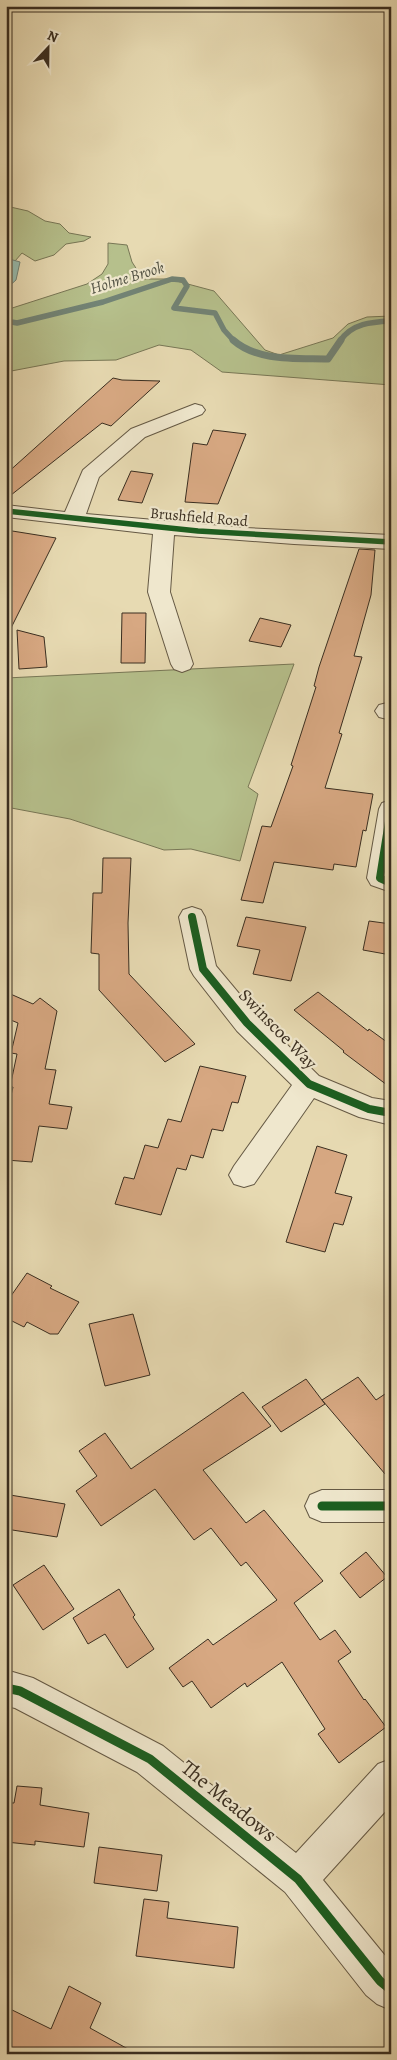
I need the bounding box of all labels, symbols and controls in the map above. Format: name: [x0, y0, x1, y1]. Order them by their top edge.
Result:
north arrow: [22, 22, 72, 72]
text: N: [44, 26, 61, 47]
water label: Holme Brook: [87, 256, 167, 300]
street label: Brushfield Road: [149, 503, 250, 531]
street label: Swinscoe Way: [233, 983, 323, 1075]
street label: The Meadows: [175, 1754, 283, 1848]

